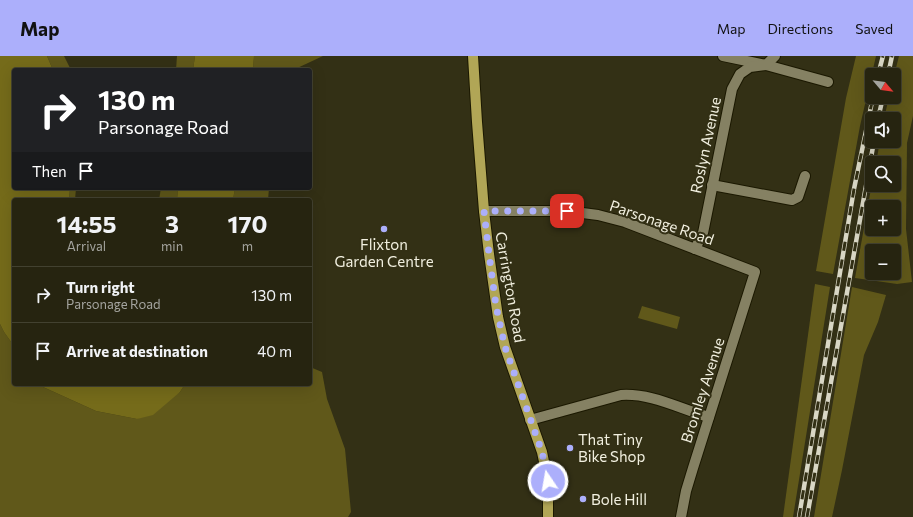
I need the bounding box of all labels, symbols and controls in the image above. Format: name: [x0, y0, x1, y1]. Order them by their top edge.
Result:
text: Map: [20, 17, 59, 40]
text: Map: [717, 20, 746, 37]
text: Directions: [768, 20, 833, 37]
text: Saved: [855, 20, 893, 37]
north arrow: [865, 68, 901, 104]
map controls: [865, 68, 901, 280]
text: 130 m: [98, 82, 175, 116]
icon: right: [32, 84, 84, 136]
street label: Roslyn Avenue: [686, 95, 724, 195]
button: sound: [865, 112, 901, 148]
text: Parsonage Road: [98, 116, 229, 138]
button: search: [865, 156, 901, 192]
icon: arrive: [75, 160, 97, 182]
text: Then: [32, 162, 67, 180]
pin: [550, 194, 584, 228]
street label: Parsonage Road: [608, 196, 716, 248]
icon: arrive: [556, 200, 578, 222]
button: +: [865, 200, 901, 236]
text: 14:55: [57, 209, 116, 238]
text: 3: [165, 209, 179, 238]
text: 170: [228, 209, 267, 238]
marker: Flixton Garden Centre: [379, 224, 389, 234]
street label: Carrington Road: [492, 230, 530, 344]
place label: Flixton Garden Centre: [334, 235, 434, 270]
text: Arrival: [67, 238, 106, 254]
text: min: [161, 238, 183, 254]
text: m: [242, 238, 253, 254]
button: −: [865, 244, 901, 280]
text: Turn right: [66, 278, 135, 296]
icon: right: [32, 284, 54, 306]
text: 130 m: [251, 286, 292, 304]
text: Parsonage Road: [66, 296, 160, 312]
street label: Bromley Avenue: [677, 335, 728, 445]
icon: arrive: [32, 340, 54, 362]
text: Arrive at destination: [66, 342, 208, 360]
text: 40 m: [257, 342, 292, 360]
place label: That Tiny Bike Shop: [578, 430, 645, 465]
marker: That Tiny Bike Shop: [565, 443, 575, 453]
position arrow: [527, 460, 569, 502]
place label: Bole Hill: [591, 490, 647, 508]
marker: Bole Hill: [578, 494, 588, 504]

